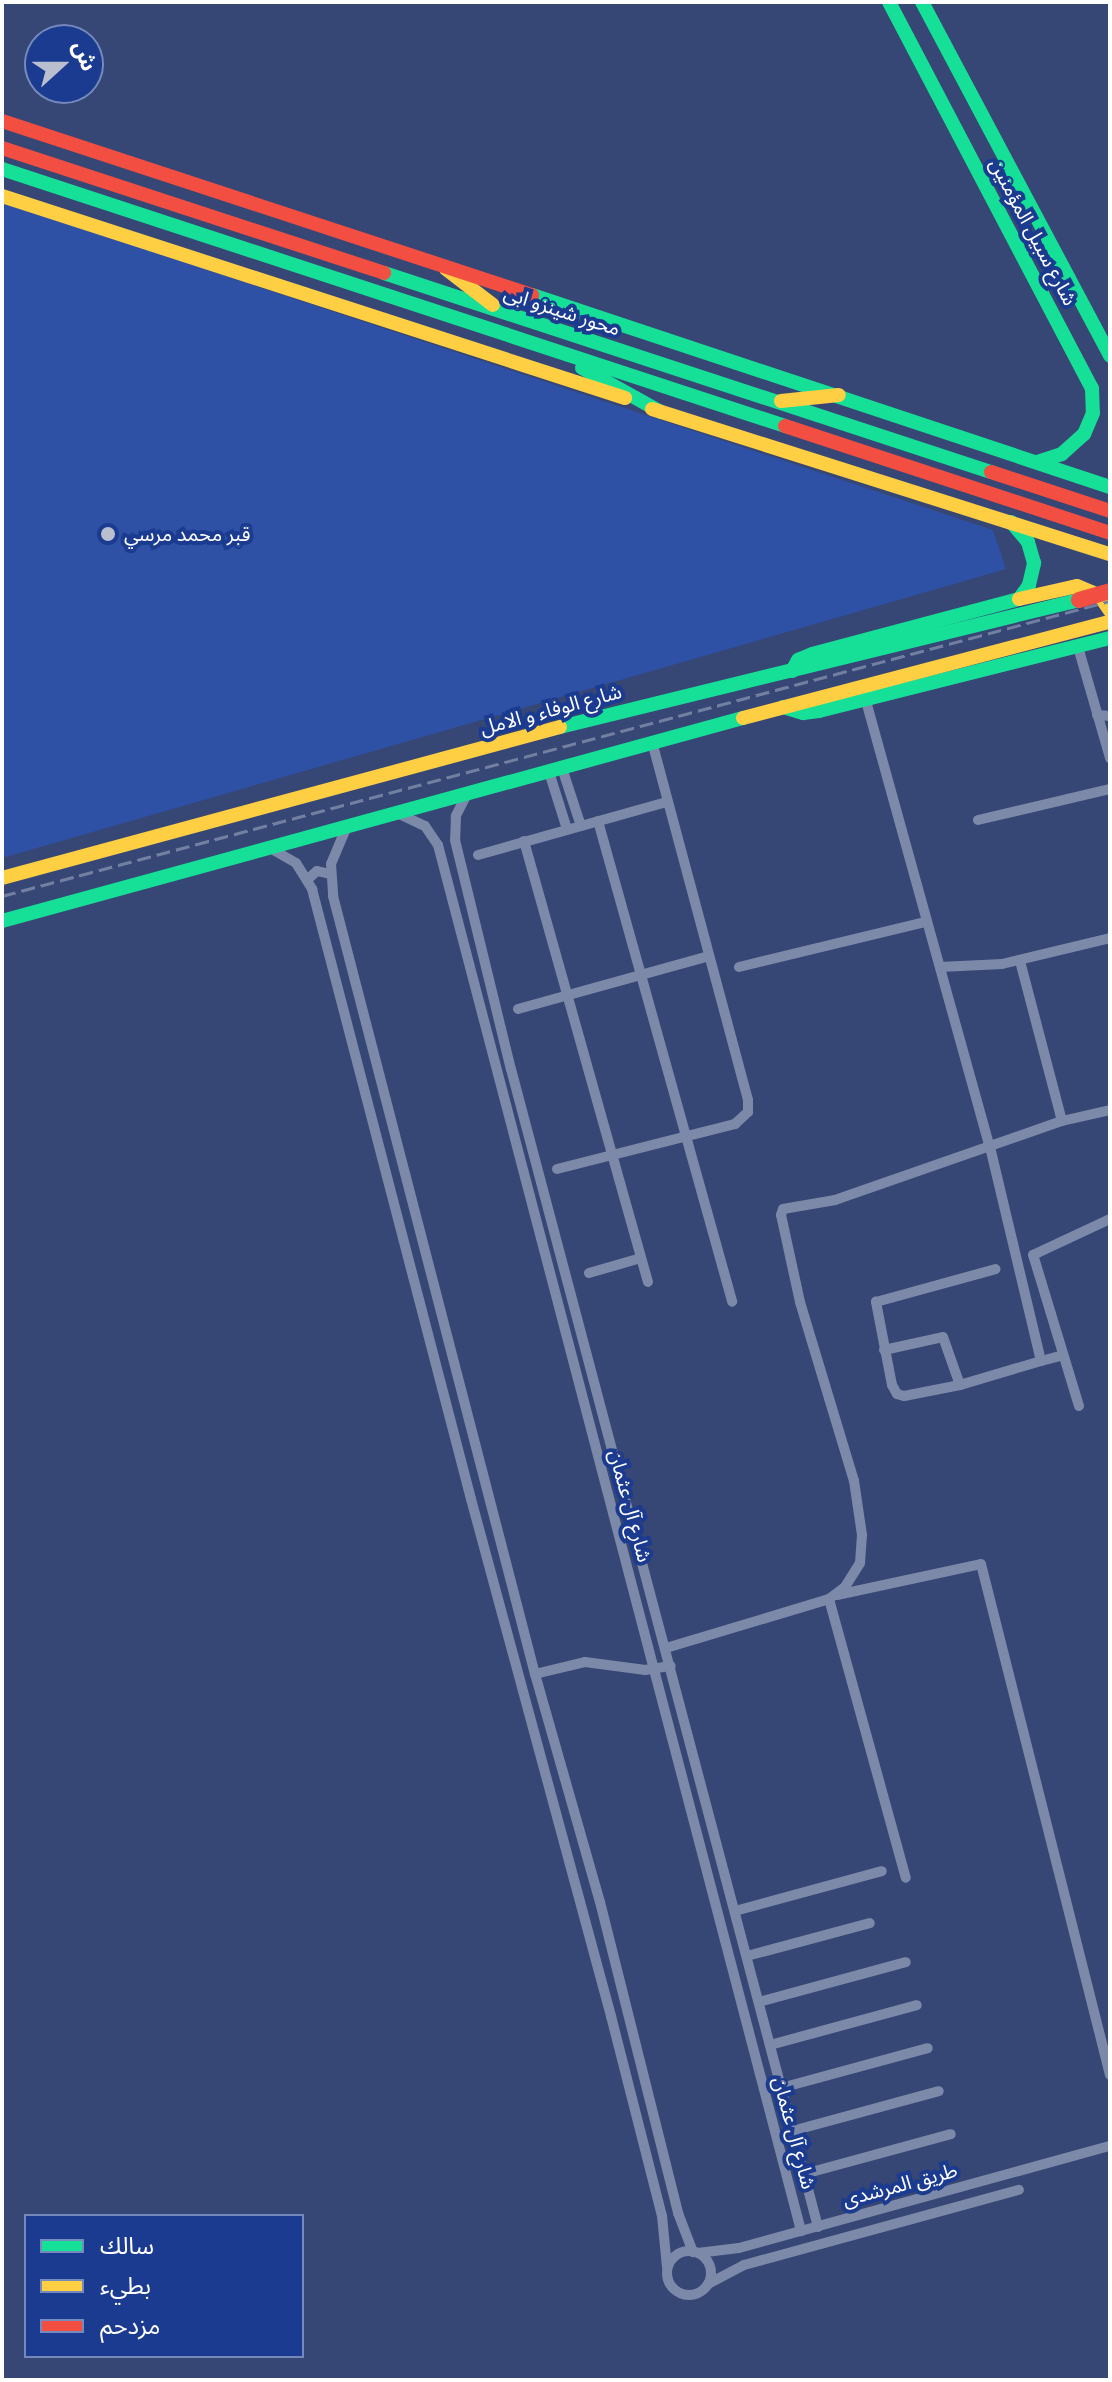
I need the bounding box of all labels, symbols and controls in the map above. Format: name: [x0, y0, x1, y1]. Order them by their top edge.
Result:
north arrow: [24, 24, 104, 104]
text: ش: [68, 37, 102, 74]
street label: شارع سبيل المؤمنين: [984, 154, 1082, 310]
street label: محور شينزو ابى: [501, 281, 623, 341]
place label: قبر محمد مرسي: [124, 522, 251, 546]
marker: قبر محمد مرسي: [99, 525, 117, 543]
street label: شارع الوفاء و الامل: [478, 680, 624, 740]
street label: شارع آل عثمان: [603, 1447, 657, 1565]
street label: شارع آل عثمان: [767, 2074, 821, 2192]
street label: طريق المرشدى: [840, 2158, 960, 2212]
legend: [24, 2214, 304, 2358]
text: سالك: [100, 2232, 154, 2260]
text: بطيء: [100, 2272, 151, 2300]
text: مزدحم: [100, 2312, 160, 2340]

